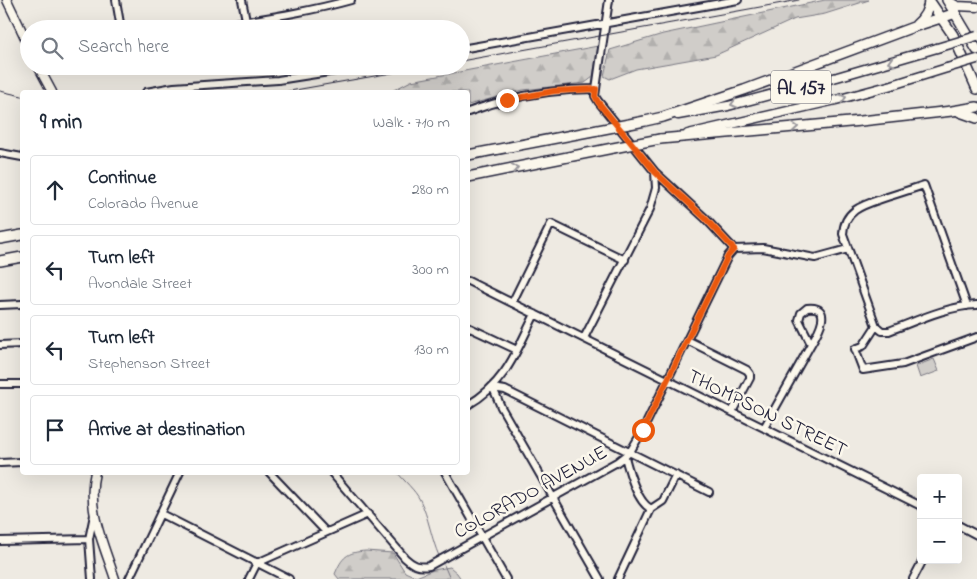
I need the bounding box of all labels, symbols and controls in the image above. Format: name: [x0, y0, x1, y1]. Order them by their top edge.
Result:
search box: [20, 20, 470, 75]
icon: search: [38, 34, 66, 62]
text: Search here: [78, 34, 169, 61]
one-way arrow: [887, 56, 895, 66]
road number: AL 157: [771, 70, 831, 104]
route end: [496, 89, 519, 112]
one-way arrow: [839, 94, 847, 104]
one-way arrow: [729, 98, 738, 109]
text: 9 min: [40, 108, 82, 138]
text: Walk · 710 m: [373, 111, 450, 135]
one-way arrow: [791, 122, 799, 133]
one-way arrow: [511, 164, 520, 174]
text: Continue: [88, 165, 156, 192]
icon: ahead: [41, 176, 69, 204]
text: 280 m: [412, 178, 449, 202]
text: Colorado Avenue: [88, 192, 198, 216]
text: Turn left: [88, 245, 155, 272]
icon: left: [41, 256, 69, 284]
text: 300 m: [412, 258, 449, 282]
text: Avondale Street: [88, 272, 192, 296]
text: Turn left: [88, 325, 155, 352]
icon: left: [41, 336, 69, 364]
text: 130 m: [414, 338, 449, 362]
text: Stephenson Street: [88, 352, 210, 376]
street label: THOMPSON STREET: [682, 363, 852, 465]
icon: arrive: [41, 416, 69, 444]
text: Arrive at destination: [88, 417, 245, 444]
route start: [632, 419, 655, 442]
street label: COLORADO AVENUE: [449, 439, 613, 547]
map controls: [917, 474, 962, 564]
button: +: [917, 474, 962, 519]
button: −: [917, 519, 962, 564]

